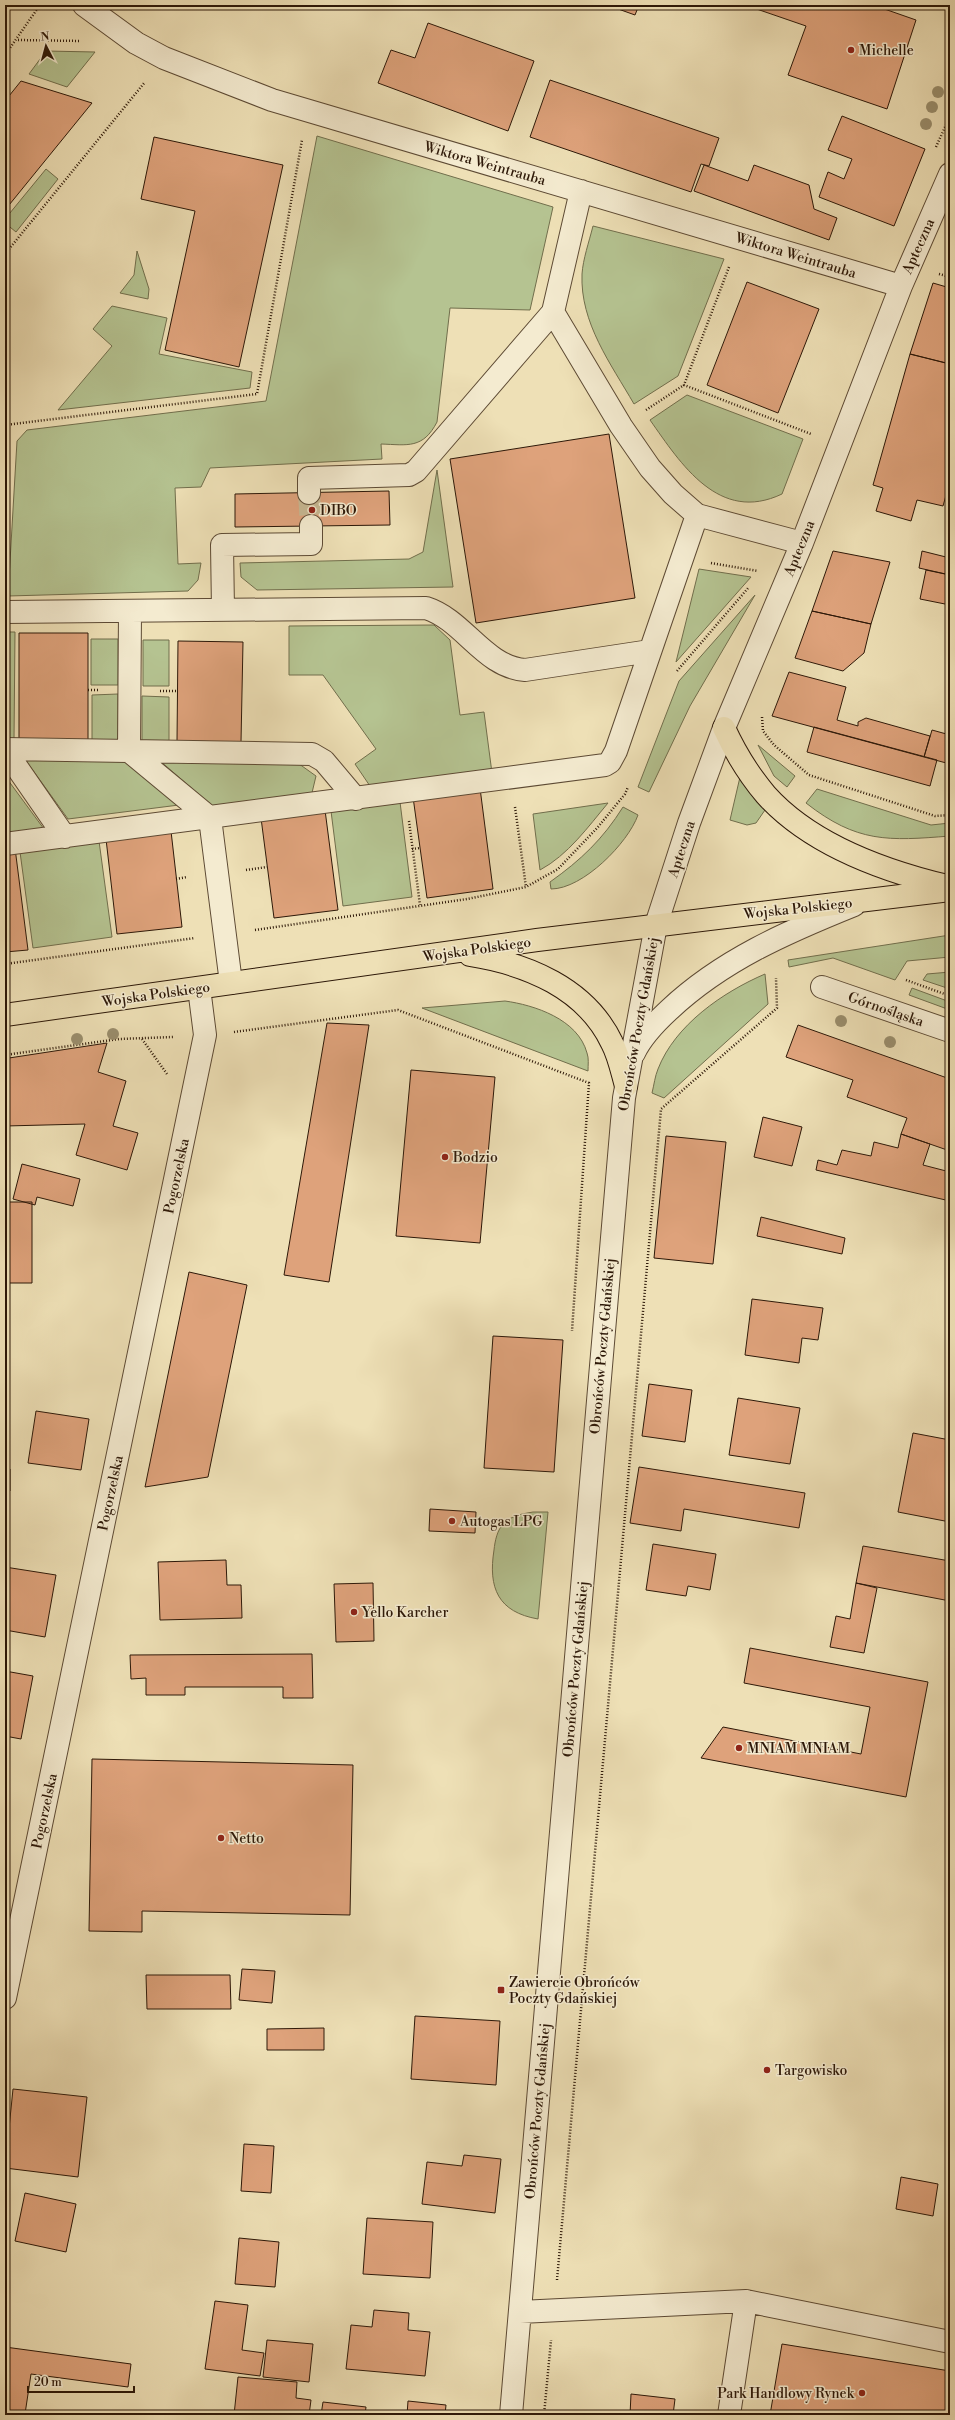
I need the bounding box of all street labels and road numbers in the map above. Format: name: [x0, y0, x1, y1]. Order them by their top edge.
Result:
street label: Wiktora Weintrauba: [421, 138, 548, 190]
street label: Apteczna: [898, 215, 939, 278]
street label: Wiktora Weintrauba: [732, 229, 859, 283]
street label: Apteczna: [780, 517, 820, 580]
street label: Apteczna: [664, 818, 700, 881]
street label: Wojska Polskiego: [742, 894, 853, 924]
street label: Wojska Polskiego: [421, 933, 532, 967]
street label: Obrońców Poczty Gdańskiej: [615, 936, 663, 1113]
street label: Wojska Polskiego: [100, 978, 211, 1012]
street label: Górnośląska: [845, 989, 927, 1032]
street label: Pogorzelska: [160, 1136, 194, 1216]
street label: Obrońców Poczty Gdańskiej: [586, 1257, 620, 1435]
street label: Pogorzelska: [94, 1453, 128, 1533]
street label: Obrońców Poczty Gdańskiej: [559, 1580, 593, 1758]
street label: Pogorzelska: [28, 1771, 62, 1851]
street label: Obrońców Poczty Gdańskiej: [521, 2022, 555, 2200]

